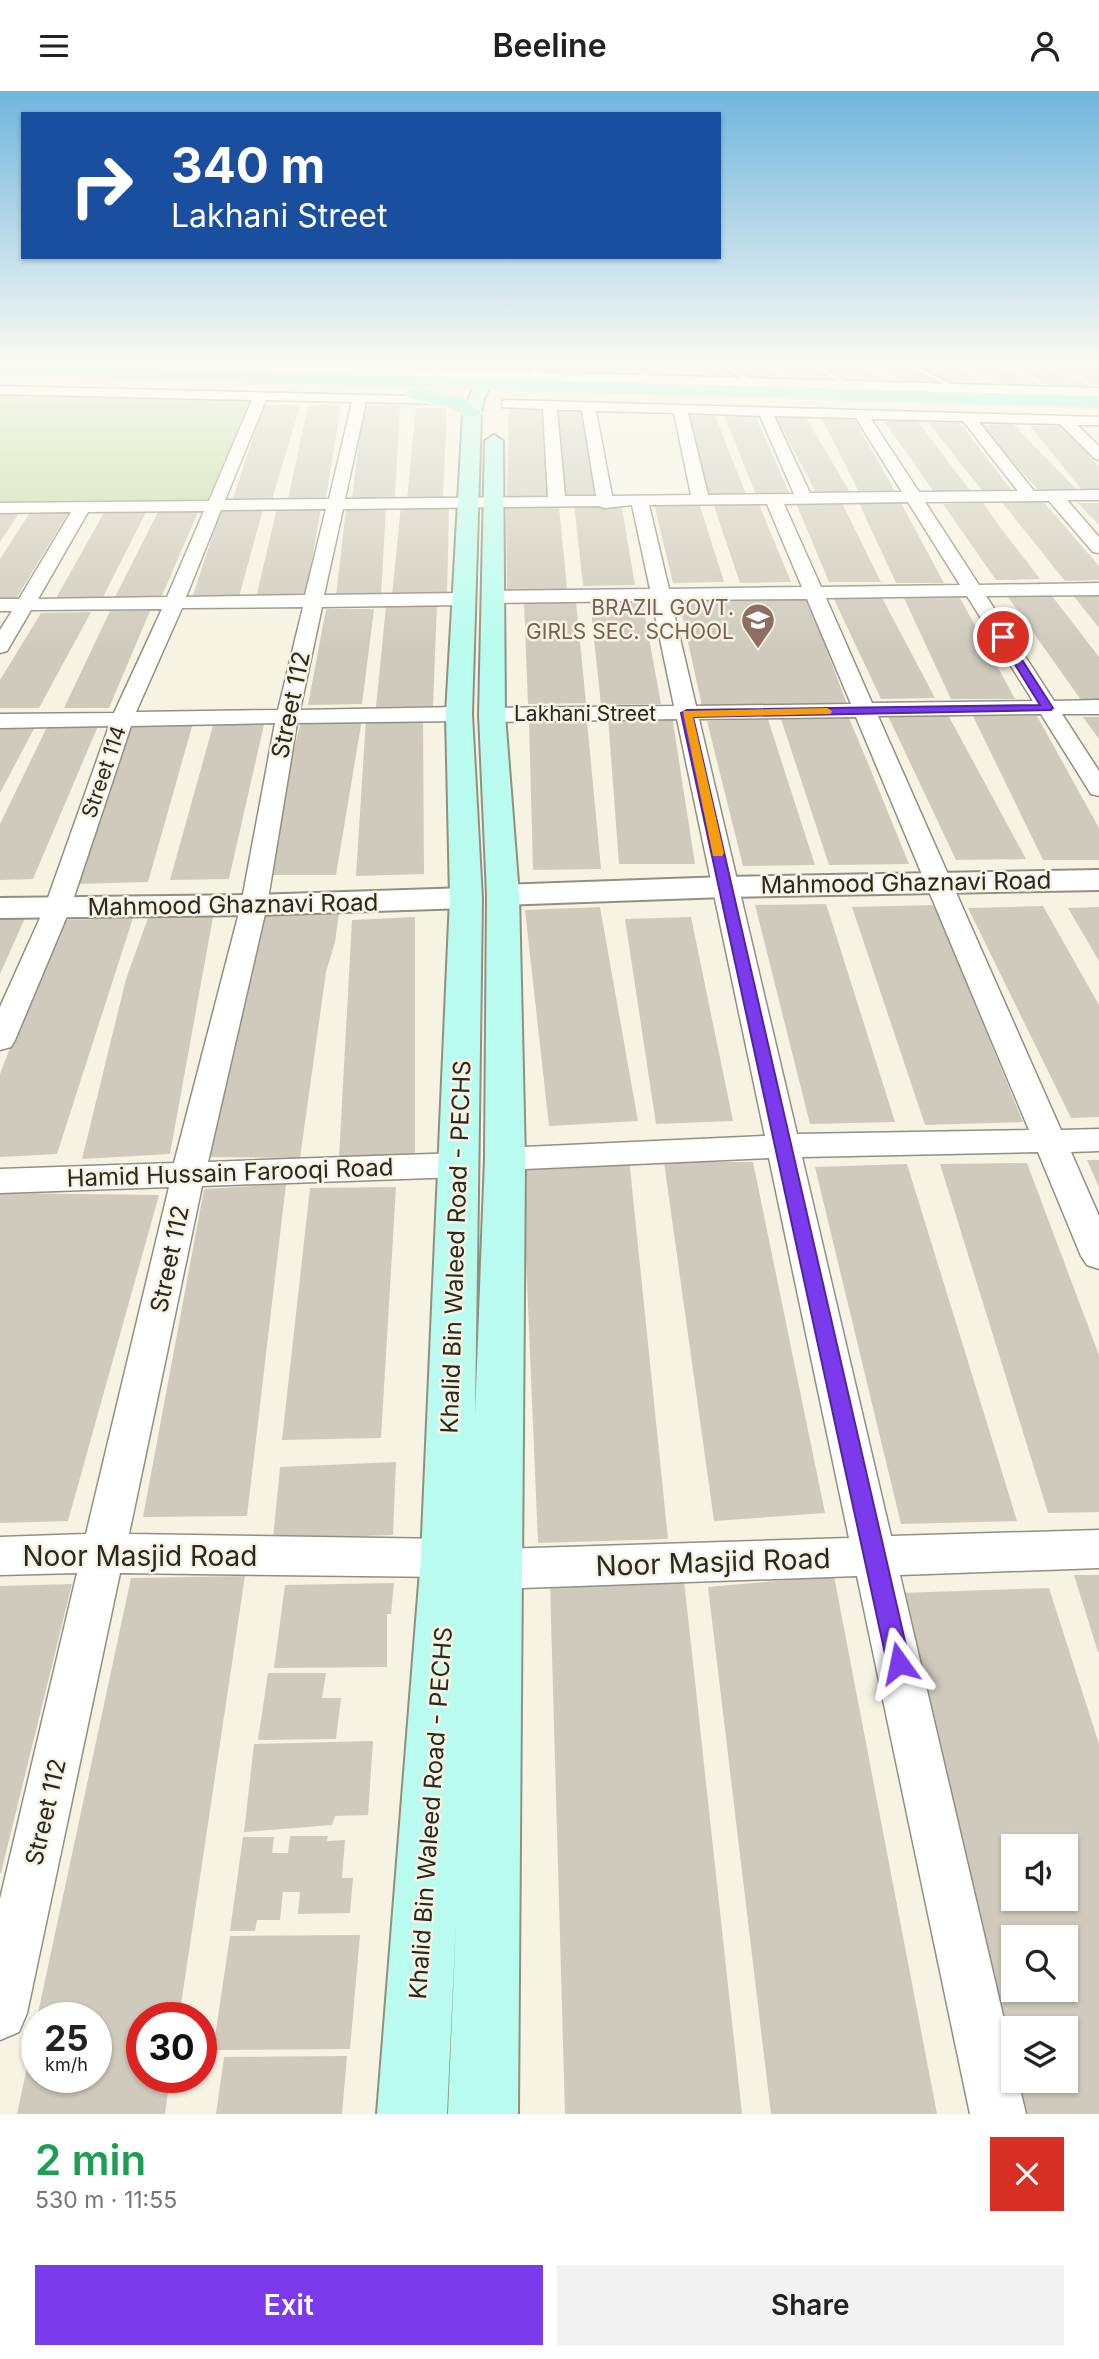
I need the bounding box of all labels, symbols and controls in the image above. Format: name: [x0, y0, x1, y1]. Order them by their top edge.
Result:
text: Beeline: [492, 26, 607, 65]
icon: menu: [35, 27, 73, 65]
icon: person: [1026, 27, 1064, 65]
text: 340 m: [171, 136, 325, 195]
icon: right: [56, 140, 147, 231]
text: Lakhani Street: [171, 196, 387, 235]
place label: BRAZIL GOVT. GIRLS SEC. SCHOOL: [526, 595, 734, 644]
school or university icon: BRAZIL GOVT. GIRLS SEC. SCHOOL: [739, 601, 777, 650]
pin: [973, 607, 1033, 667]
icon: arrive: [984, 618, 1022, 656]
street label: Street 112: [265, 649, 316, 761]
street label: Lakhani Street: [514, 701, 656, 726]
street label: Street 114: [76, 722, 131, 821]
street label: Mahmood Ghaznavi Road: [760, 865, 1052, 900]
street label: Mahmood Ghaznavi Road: [87, 887, 379, 922]
street label: Khalid Bin Waleed Road - PECHS: [434, 1060, 477, 1434]
street label: Hamid Hussain Farooqi Road: [66, 1152, 394, 1193]
street label: Street 112: [144, 1203, 195, 1315]
street label: Noor Masjid Road: [22, 1539, 258, 1573]
street label: Noor Masjid Road: [595, 1541, 831, 1583]
street label: Khalid Bin Waleed Road - PECHS: [403, 1626, 458, 2000]
position arrow: [862, 1626, 936, 1700]
street label: Street 112: [19, 1756, 72, 1868]
map controls: [1001, 1834, 1078, 2093]
button: sound: [1001, 1834, 1078, 1911]
button: search: [1001, 1925, 1078, 2002]
speed limit sign: 30: [126, 2002, 217, 2093]
button: layers: [1001, 2016, 1078, 2093]
text: 25: [44, 2017, 89, 2059]
text: km/h: [45, 2054, 88, 2075]
text: 2 min: [35, 2134, 146, 2185]
button: close: [990, 2137, 1064, 2211]
text: 530 m · 11:55: [35, 2186, 177, 2214]
button: Exit: [35, 2265, 543, 2345]
button: Share: [557, 2265, 1064, 2345]

